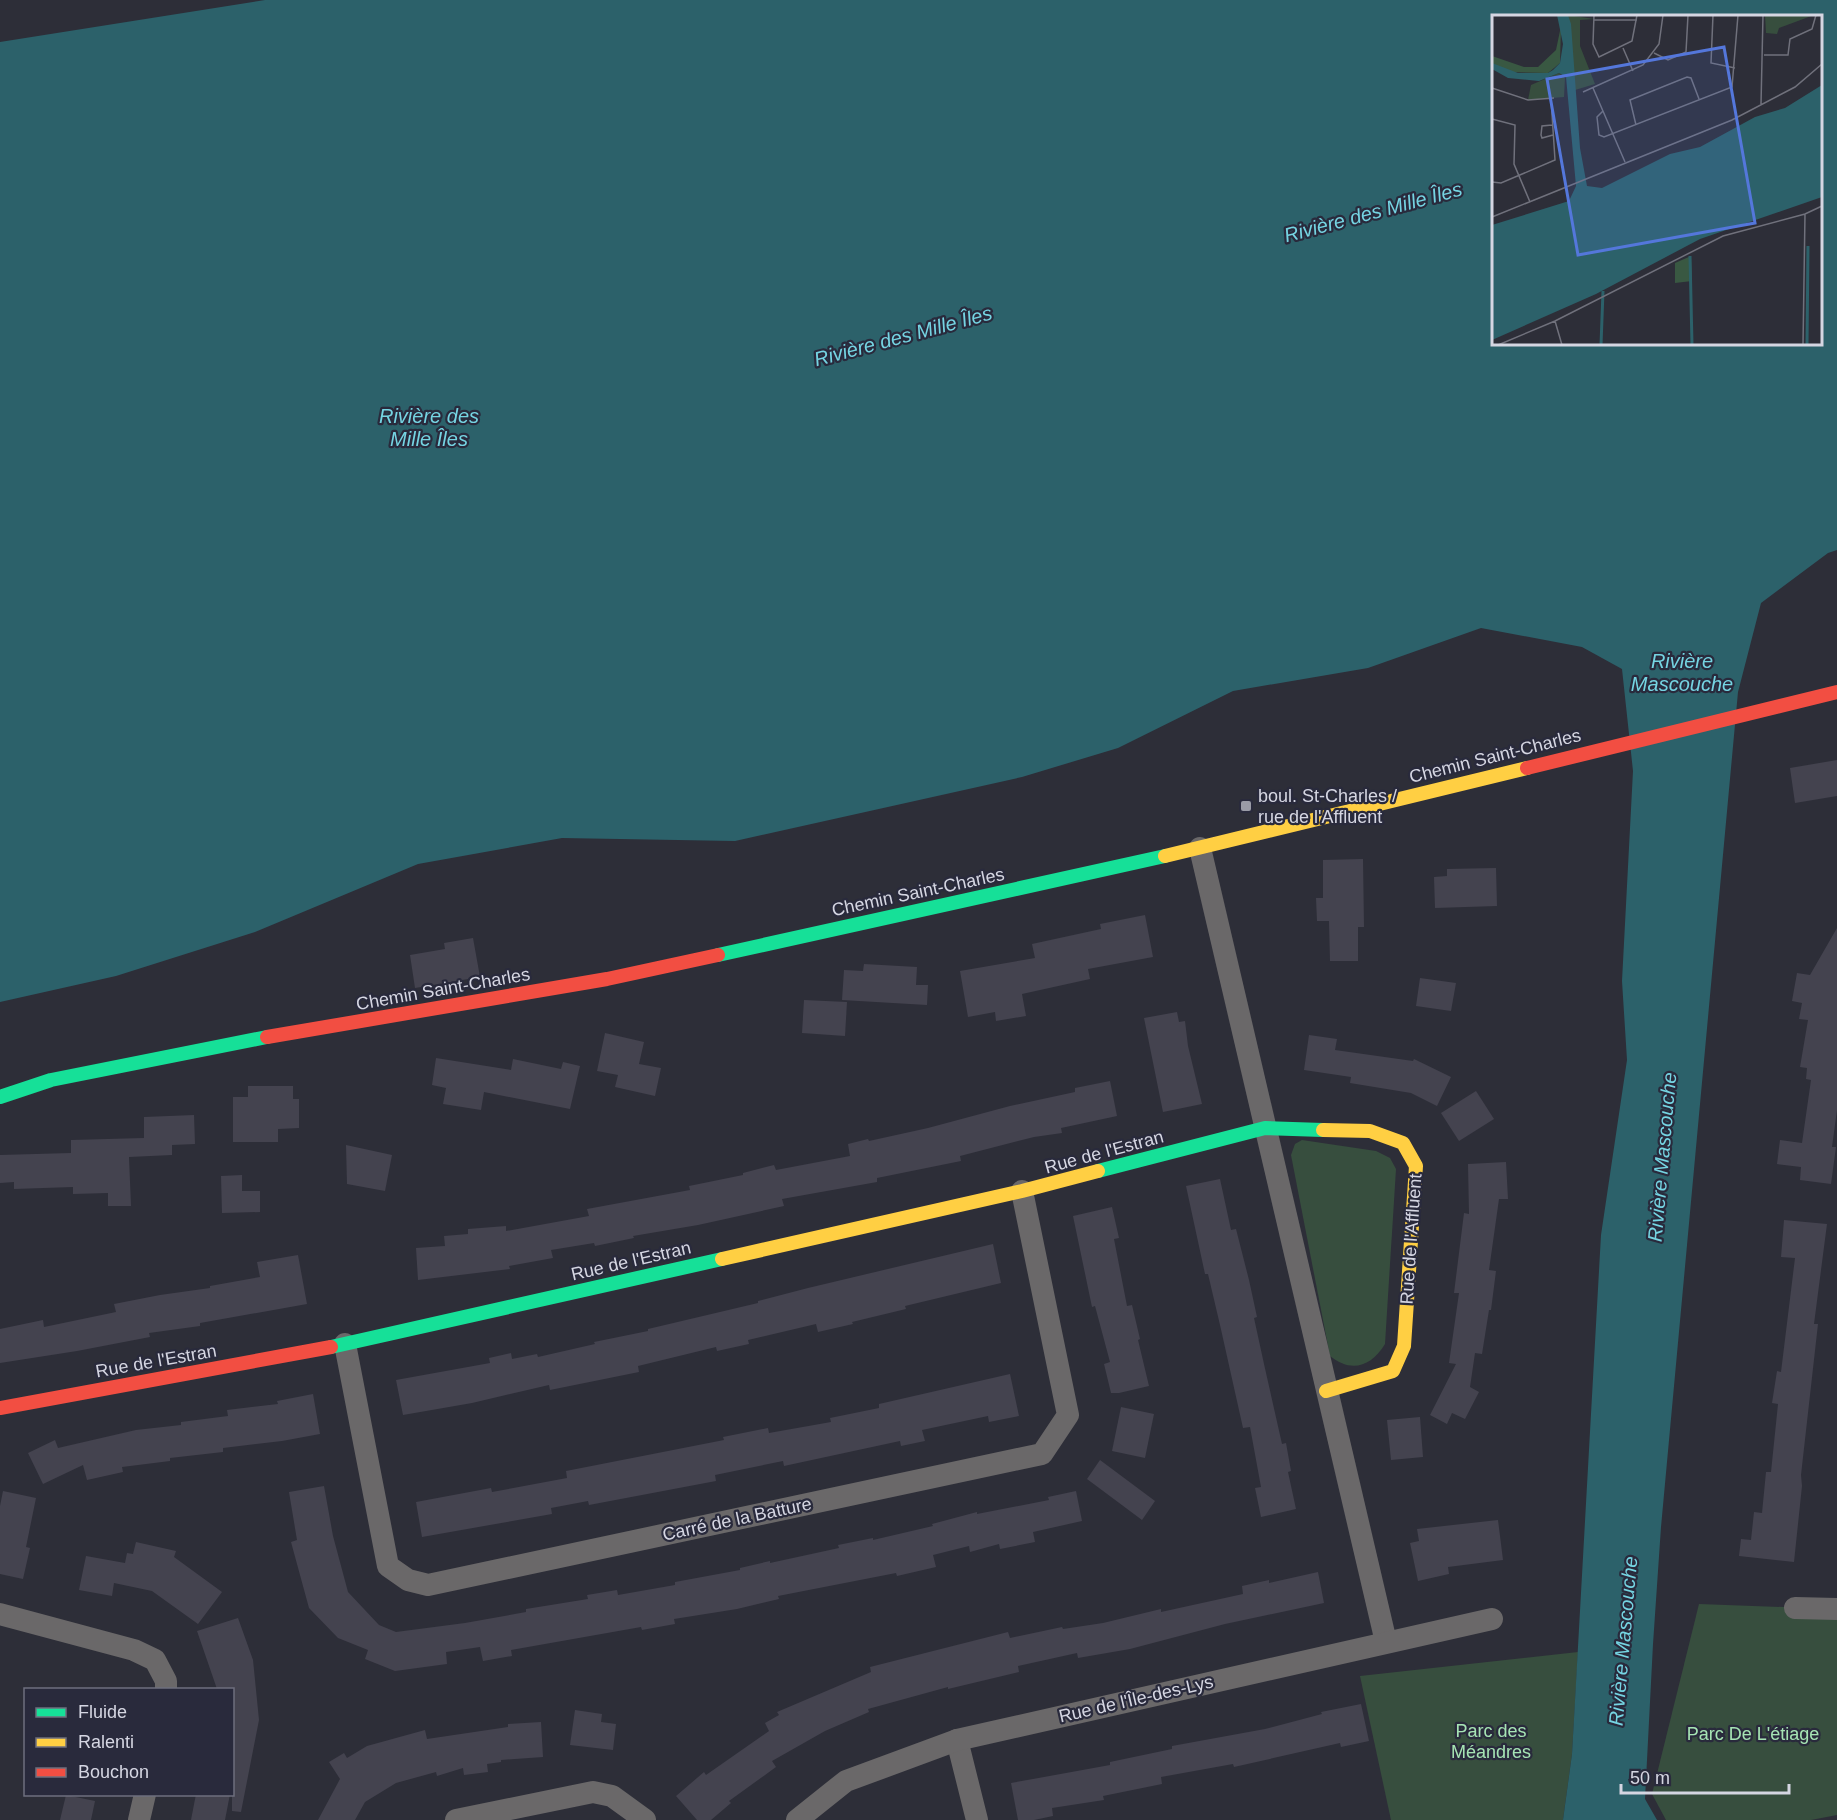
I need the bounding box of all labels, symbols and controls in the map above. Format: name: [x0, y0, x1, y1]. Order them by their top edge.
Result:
inset map: [1492, 15, 1822, 345]
water label: Rivière des Mille Îles: [1282, 178, 1464, 246]
water label: Rivière des Mille Îles: [812, 302, 994, 370]
water label: Rivière des Mille Îles: [379, 405, 479, 450]
water label: Rivière Mascouche: [1631, 650, 1733, 695]
street label: Chemin Saint-Charles: [1407, 725, 1583, 787]
place label: boul. St-Charles / rue de l'Affluent: [1258, 786, 1397, 827]
marker: boul. St-Charles / rue de l'Affluent: [1239, 799, 1253, 813]
street label: Chemin Saint-Charles: [830, 864, 1006, 920]
street label: Chemin Saint-Charles: [355, 964, 531, 1014]
water label: Rivière Mascouche: [1644, 1071, 1680, 1243]
street label: Rue de l'Estran: [1042, 1126, 1166, 1178]
street label: Rue de l'Affluent: [1396, 1173, 1426, 1305]
street label: Rue de l'Estran: [569, 1237, 693, 1285]
street label: Rue de l'Estran: [94, 1341, 218, 1381]
street label: Carré de la Batture: [661, 1493, 813, 1545]
water label: Rivière Mascouche: [1605, 1555, 1641, 1727]
street label: Rue de l'Île-des-Lys: [1057, 1672, 1215, 1726]
legend: [24, 1688, 234, 1796]
text: Fluide: [78, 1702, 127, 1722]
park label: Parc des Méandres: [1451, 1721, 1531, 1762]
park label: Parc De L'étiage: [1687, 1724, 1819, 1744]
text: Ralenti: [78, 1732, 134, 1752]
scale bar: [1621, 1757, 1789, 1795]
text: Bouchon: [78, 1762, 149, 1782]
text: 50 m: [1630, 1768, 1670, 1788]

